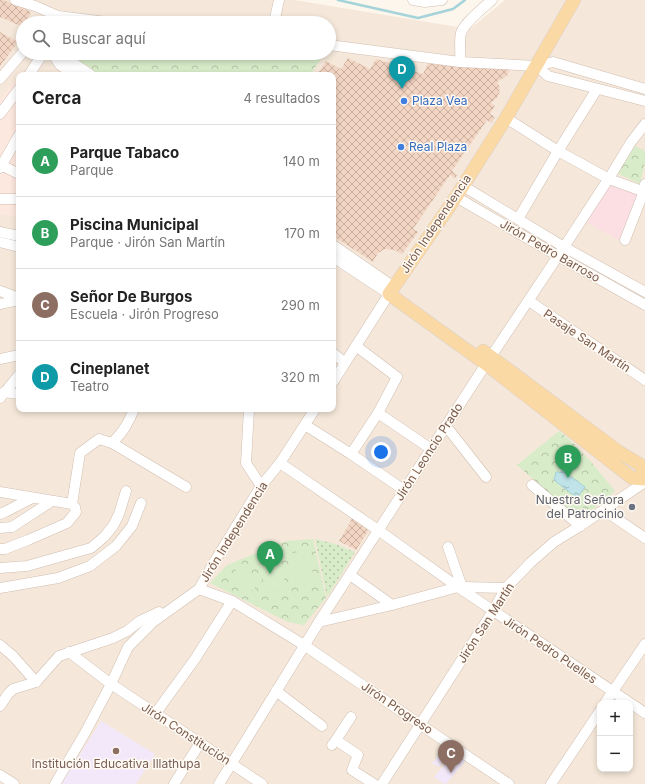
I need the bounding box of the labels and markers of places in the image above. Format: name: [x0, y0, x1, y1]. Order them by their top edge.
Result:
pin: D: [389, 56, 415, 89]
place label: Plaza Vea: [412, 93, 468, 108]
marker: Plaza Vea: [399, 96, 409, 106]
place label: Real Plaza: [409, 139, 467, 154]
marker: Real Plaza: [396, 142, 406, 152]
pin: B: [555, 445, 581, 478]
place label: Nuestra Señora del Patrocinio: [536, 492, 624, 521]
marker: Nuestra Señora del Patrocinio: [627, 502, 637, 512]
pin: A: [257, 541, 283, 574]
pin: C: [438, 740, 464, 773]
marker: Institución Educativa Illathupa: [111, 746, 121, 756]
place label: Institución Educativa Illathupa: [31, 756, 201, 771]

